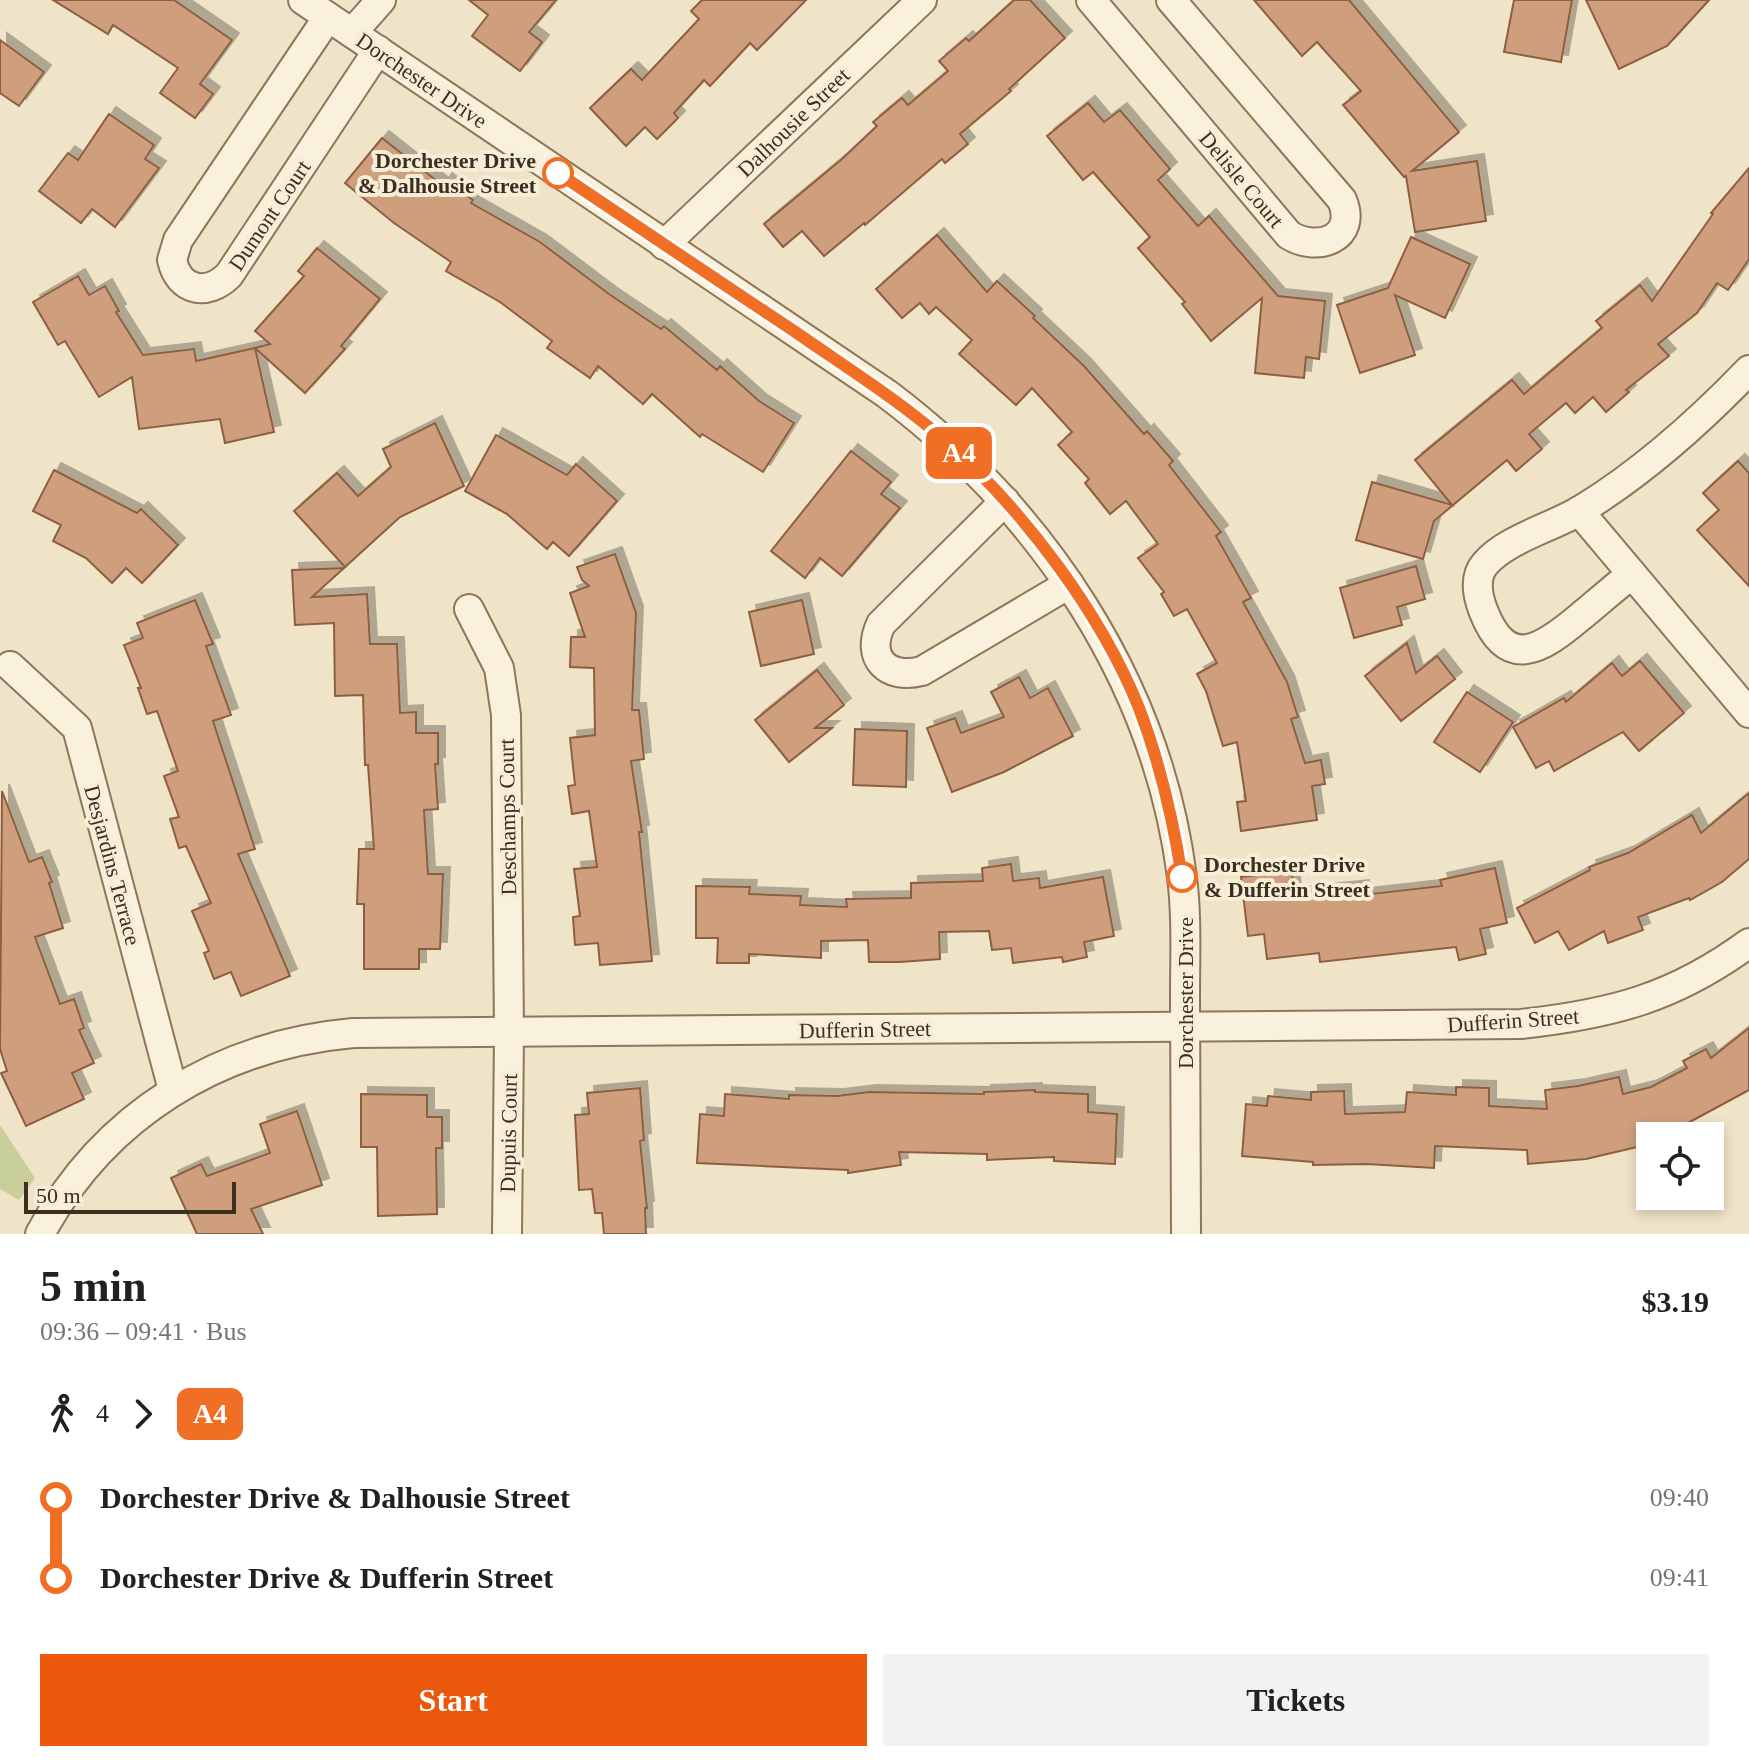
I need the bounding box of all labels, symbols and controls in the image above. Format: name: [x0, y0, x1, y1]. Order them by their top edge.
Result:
street label: Dorchester Drive: [352, 28, 492, 133]
street label: Dalhousie Street: [732, 63, 855, 182]
street label: Delisle Court: [1194, 126, 1289, 233]
place label: Dorchester Drive & Dalhousie Street: [358, 148, 537, 198]
street label: Dumont Court: [223, 155, 315, 275]
marker: Dorchester Drive & Dalhousie Street: [543, 158, 573, 188]
line badge: A4: [923, 427, 995, 479]
text: A4: [942, 437, 976, 468]
street label: Deschamps Court: [494, 738, 521, 896]
street label: Desjardins Terrace: [79, 782, 146, 948]
place label: Dorchester Drive & Dufferin Street: [1204, 852, 1370, 902]
marker: Dorchester Drive & Dufferin Street: [1167, 862, 1197, 892]
street label: Dorchester Drive: [1173, 917, 1198, 1069]
street label: Dufferin Street: [1446, 1003, 1580, 1038]
street label: Dufferin Street: [799, 1016, 931, 1043]
street label: Dupuis Court: [495, 1073, 522, 1193]
map controls: [1636, 1122, 1724, 1210]
button: locate: [1636, 1122, 1724, 1210]
scale bar: [24, 1178, 236, 1214]
text: 50 m: [36, 1183, 81, 1208]
text: 5 min: [40, 1262, 146, 1311]
text: $3.19: [1642, 1285, 1709, 1318]
text: 09:36 – 09:41 · Bus: [40, 1317, 247, 1346]
icon: walk: [40, 1392, 84, 1436]
icon: forward: [121, 1392, 165, 1436]
text: A4: [193, 1398, 227, 1429]
text: 4: [96, 1399, 109, 1428]
text: Dorchester Drive & Dalhousie Street: [100, 1481, 570, 1514]
text: 09:40: [1650, 1483, 1709, 1512]
text: Dorchester Drive & Dufferin Street: [100, 1561, 553, 1594]
text: 09:41: [1650, 1563, 1709, 1592]
button: Start: [40, 1654, 867, 1746]
button: Tickets: [883, 1654, 1709, 1746]

